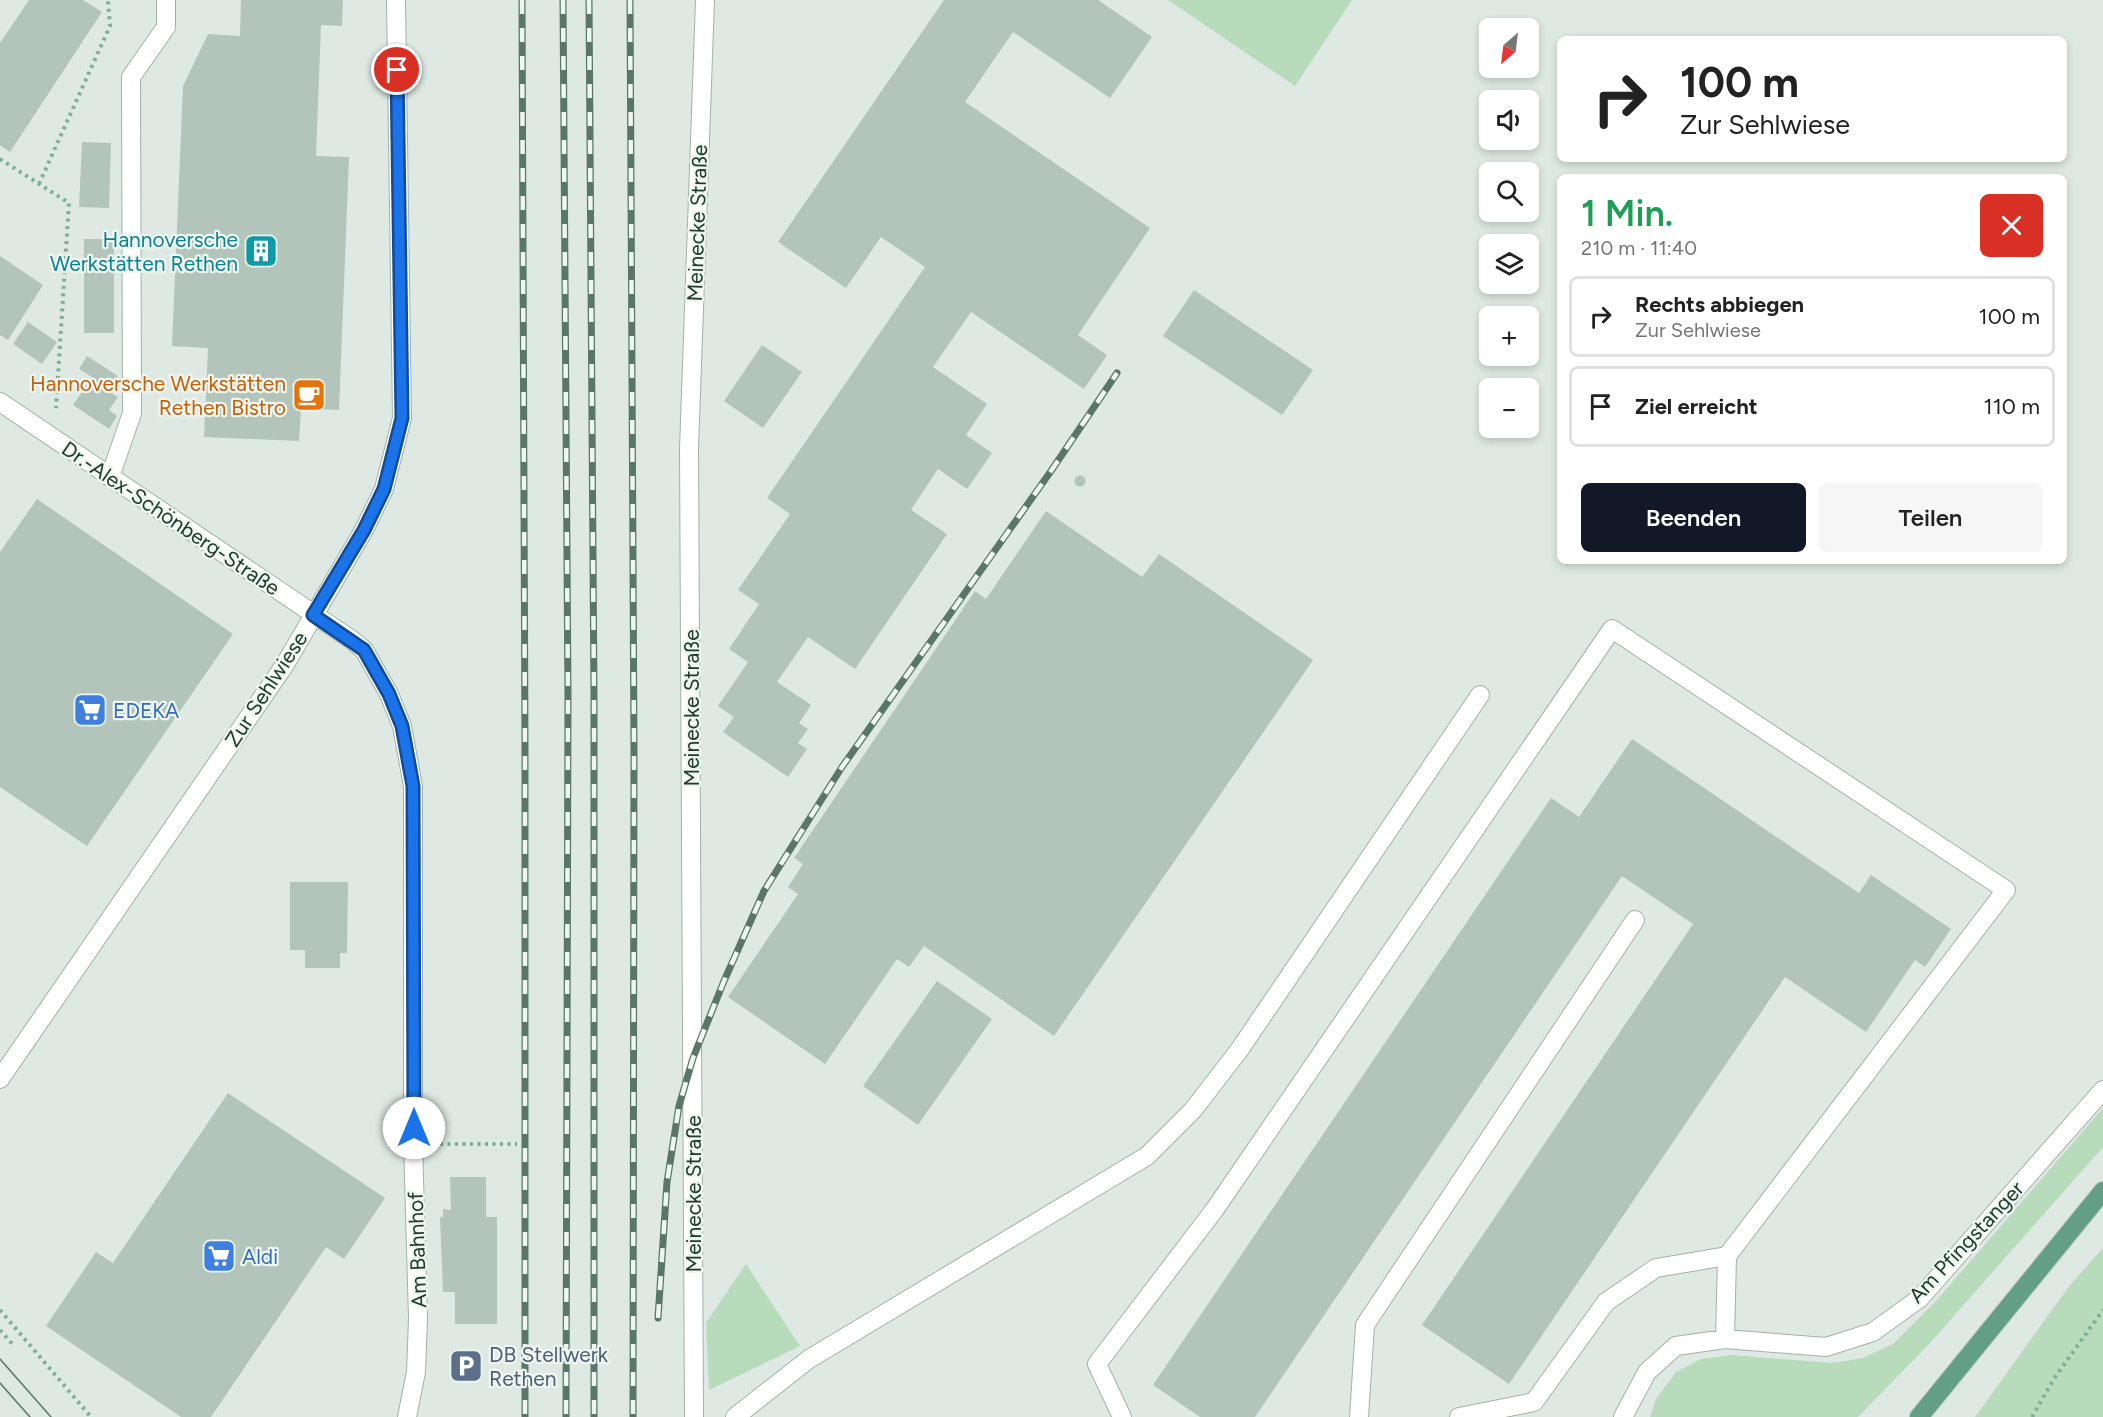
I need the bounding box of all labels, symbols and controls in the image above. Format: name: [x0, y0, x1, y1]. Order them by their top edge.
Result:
north arrow: [1479, 18, 1539, 78]
map controls: [1479, 18, 1539, 438]
pin: [371, 44, 422, 95]
icon: arrive: [380, 53, 413, 86]
text: 100 m: [1680, 57, 1799, 108]
icon: right: [1581, 60, 1659, 138]
button: sound: [1479, 90, 1539, 150]
text: Zur Sehlwiese: [1680, 108, 1850, 141]
street label: Meinecke Straße: [682, 144, 712, 302]
button: search: [1479, 162, 1539, 222]
text: 1 Min.: [1581, 192, 1673, 235]
button: close: [1980, 194, 2043, 257]
place label: Hannoversche Werkstätten Rethen: [50, 227, 238, 276]
building icon: Hannoversche Werkstätten Rethen: [243, 233, 279, 269]
button: layers: [1479, 234, 1539, 294]
text: 210 m · 11:40: [1581, 236, 1697, 260]
text: Rechts abbiegen: [1635, 291, 1804, 318]
icon: right: [1584, 300, 1617, 333]
text: 100 m: [1979, 303, 2040, 330]
button: +: [1479, 306, 1539, 366]
text: Zur Sehlwiese: [1635, 318, 1761, 342]
place label: Hannoversche Werkstätten Rethen Bistro: [30, 371, 286, 420]
cafe icon: Hannoversche Werkstätten Rethen Bistro: [291, 377, 327, 413]
button: −: [1479, 378, 1539, 438]
icon: arrive: [1584, 390, 1617, 423]
text: Ziel erreicht: [1635, 393, 1758, 420]
text: 110 m: [1984, 393, 2040, 420]
street label: Dr.-Alex-Schönberg-Straße: [57, 436, 285, 600]
button: Beenden: [1581, 483, 1806, 552]
button: Teilen: [1818, 483, 2043, 552]
street label: Zur Sehlwiese: [220, 627, 312, 751]
street label: Meinecke Straße: [679, 629, 704, 787]
supermarket icon: EDEKA: [72, 692, 108, 728]
place label: EDEKA: [113, 698, 179, 723]
position arrow: [382, 1096, 446, 1160]
street label: Meinecke Straße: [681, 1115, 706, 1273]
street label: Am Pfingstanger: [1903, 1176, 2029, 1308]
street label: Am Bahnhof: [402, 1191, 432, 1308]
supermarket icon: Aldi: [201, 1238, 237, 1274]
place label: Aldi: [242, 1244, 278, 1269]
place label: DB Stellwerk Rethen: [489, 1342, 609, 1391]
parking icon: DB Stellwerk Rethen: [448, 1348, 484, 1384]

